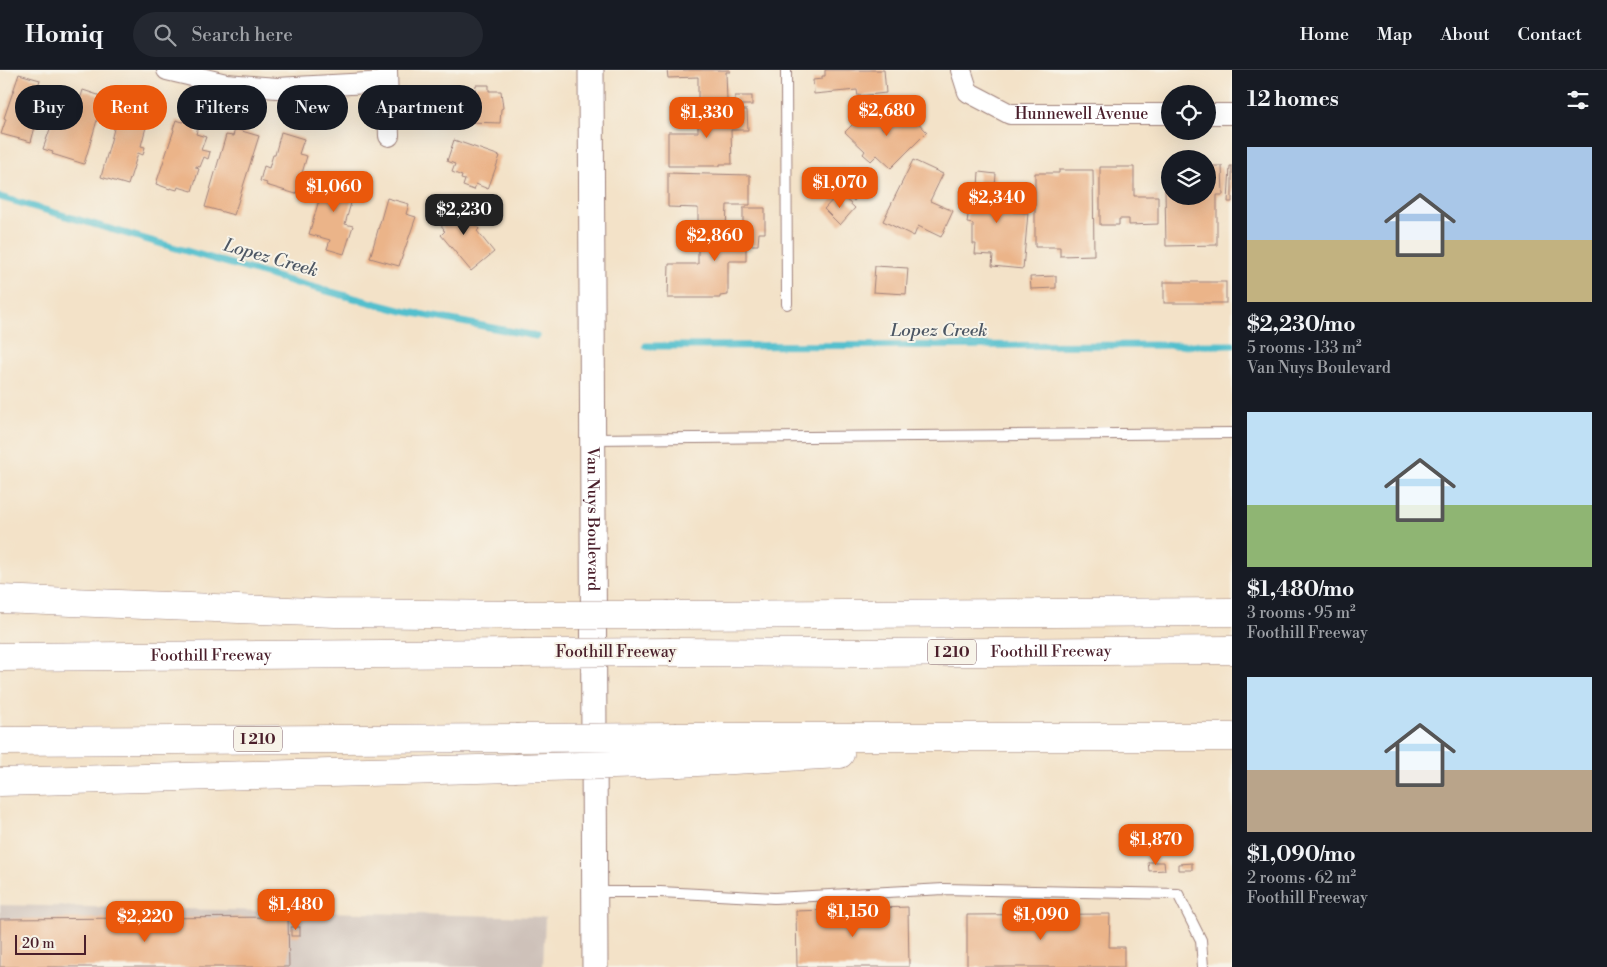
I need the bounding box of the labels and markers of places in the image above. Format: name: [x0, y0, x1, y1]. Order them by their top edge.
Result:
pin: $2,680: [846, 94, 928, 137]
pin: $1,330: [666, 97, 748, 139]
pin: $1,070: [799, 166, 881, 209]
pin: $1,060: [293, 170, 375, 213]
pin: $2,340: [956, 182, 1038, 224]
pin: $2,230: [423, 194, 505, 236]
pin: $2,860: [674, 220, 756, 262]
pin: $1,870: [1115, 824, 1197, 866]
pin: $1,480: [255, 888, 337, 931]
pin: $1,150: [812, 896, 894, 938]
pin: $1,090: [1000, 898, 1082, 941]
pin: $2,220: [104, 900, 186, 943]

